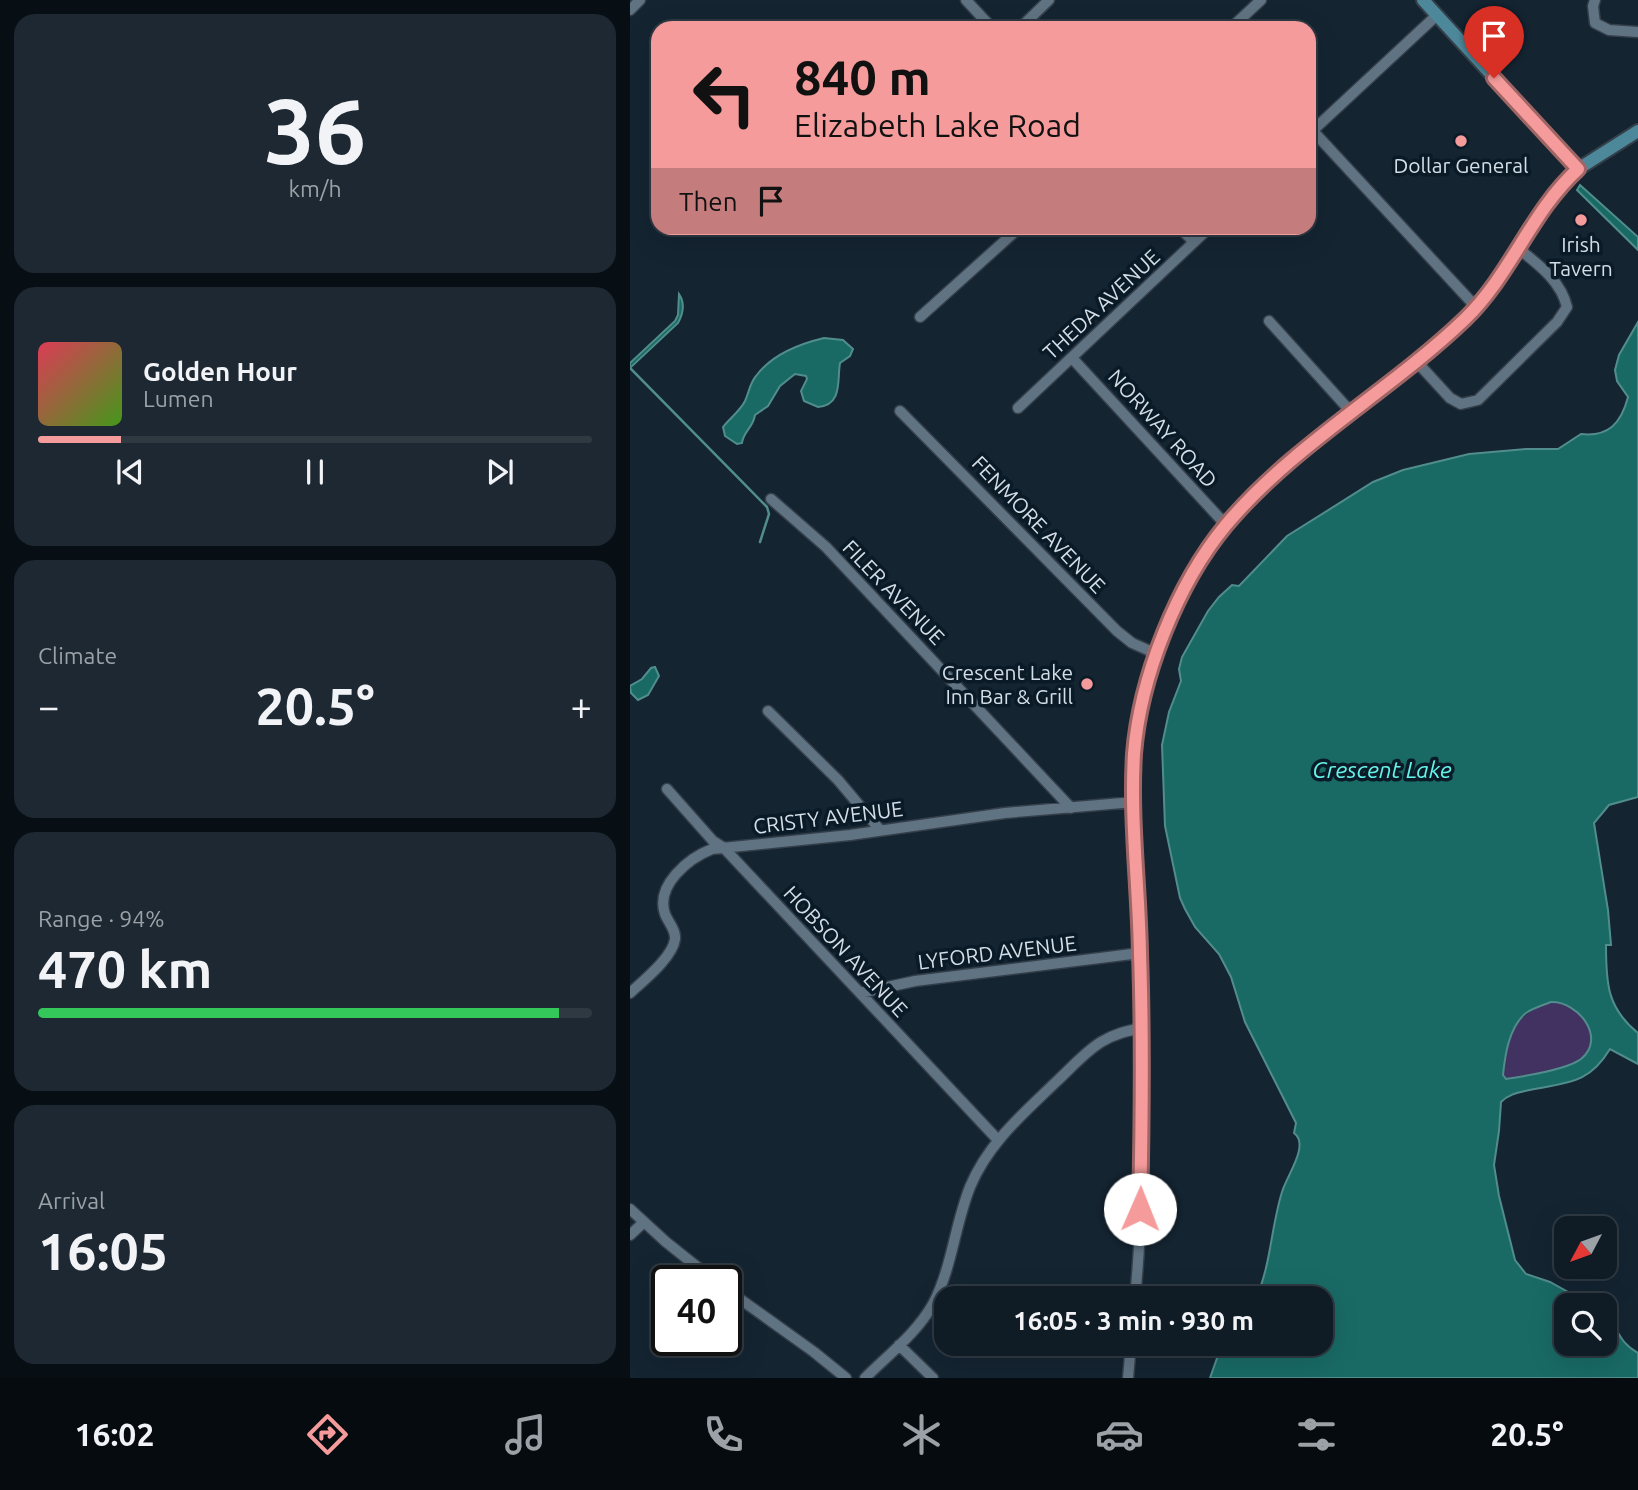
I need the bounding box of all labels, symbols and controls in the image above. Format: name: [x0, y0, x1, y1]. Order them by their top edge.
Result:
pin: [1464, 6, 1524, 78]
icon: arrive: [1475, 17, 1513, 55]
icon: left: [679, 49, 770, 140]
text: 840 m: [794, 49, 931, 104]
text: 36: [264, 79, 366, 181]
text: Elizabeth Lake Road: [794, 107, 1081, 143]
marker: Dollar General: [1453, 133, 1469, 149]
place label: Dollar General: [1393, 153, 1529, 177]
text: km/h: [288, 176, 342, 201]
icon: arrive: [752, 182, 790, 220]
text: Then: [679, 187, 738, 216]
marker: Irish Tavern: [1573, 212, 1589, 228]
place label: Irish Tavern: [1549, 232, 1613, 280]
street label: THEDA AVENUE: [1038, 244, 1164, 364]
text: Golden Hour: [143, 357, 297, 386]
street label: NORWAY ROAD: [1104, 364, 1222, 492]
text: Lumen: [143, 386, 214, 411]
street label: FENMORE AVENUE: [968, 451, 1110, 597]
icon: previous: [111, 453, 149, 491]
icon: pause: [296, 453, 334, 491]
icon: next: [481, 453, 519, 491]
street label: FILER AVENUE: [838, 535, 950, 649]
text: Climate: [38, 643, 117, 668]
place label: Crescent Lake Inn Bar & Grill: [942, 660, 1073, 708]
marker: Crescent Lake Inn Bar & Grill: [1079, 676, 1095, 692]
text: 20.5°: [255, 677, 375, 735]
text: −: [38, 685, 59, 727]
text: +: [571, 685, 592, 727]
water label: Crescent Lake: [1312, 757, 1452, 782]
street label: CRISTY AVENUE: [752, 796, 904, 838]
street label: HOBSON AVENUE: [779, 881, 913, 1021]
text: Range · 94%: [38, 906, 165, 931]
street label: LYFORD AVENUE: [916, 930, 1078, 974]
text: 470 km: [38, 940, 212, 998]
position arrow: [1103, 1172, 1177, 1246]
text: Arrival: [38, 1188, 105, 1213]
north arrow: [1554, 1216, 1617, 1279]
map controls: [1554, 1216, 1617, 1356]
text: 16:05: [38, 1222, 168, 1280]
speed limit sign: 40: [651, 1265, 742, 1356]
button: search: [1554, 1293, 1617, 1356]
text: 16:05 · 3 min · 930 m: [1013, 1306, 1254, 1335]
icon: directions: [303, 1410, 352, 1459]
icon: music: [501, 1410, 550, 1459]
icon: phone: [699, 1410, 748, 1459]
icon: climate: [897, 1410, 946, 1459]
icon: car: [1095, 1410, 1144, 1459]
icon: filters: [1292, 1410, 1341, 1459]
text: 16:02: [74, 1416, 154, 1452]
text: 20.5°: [1490, 1416, 1563, 1452]

